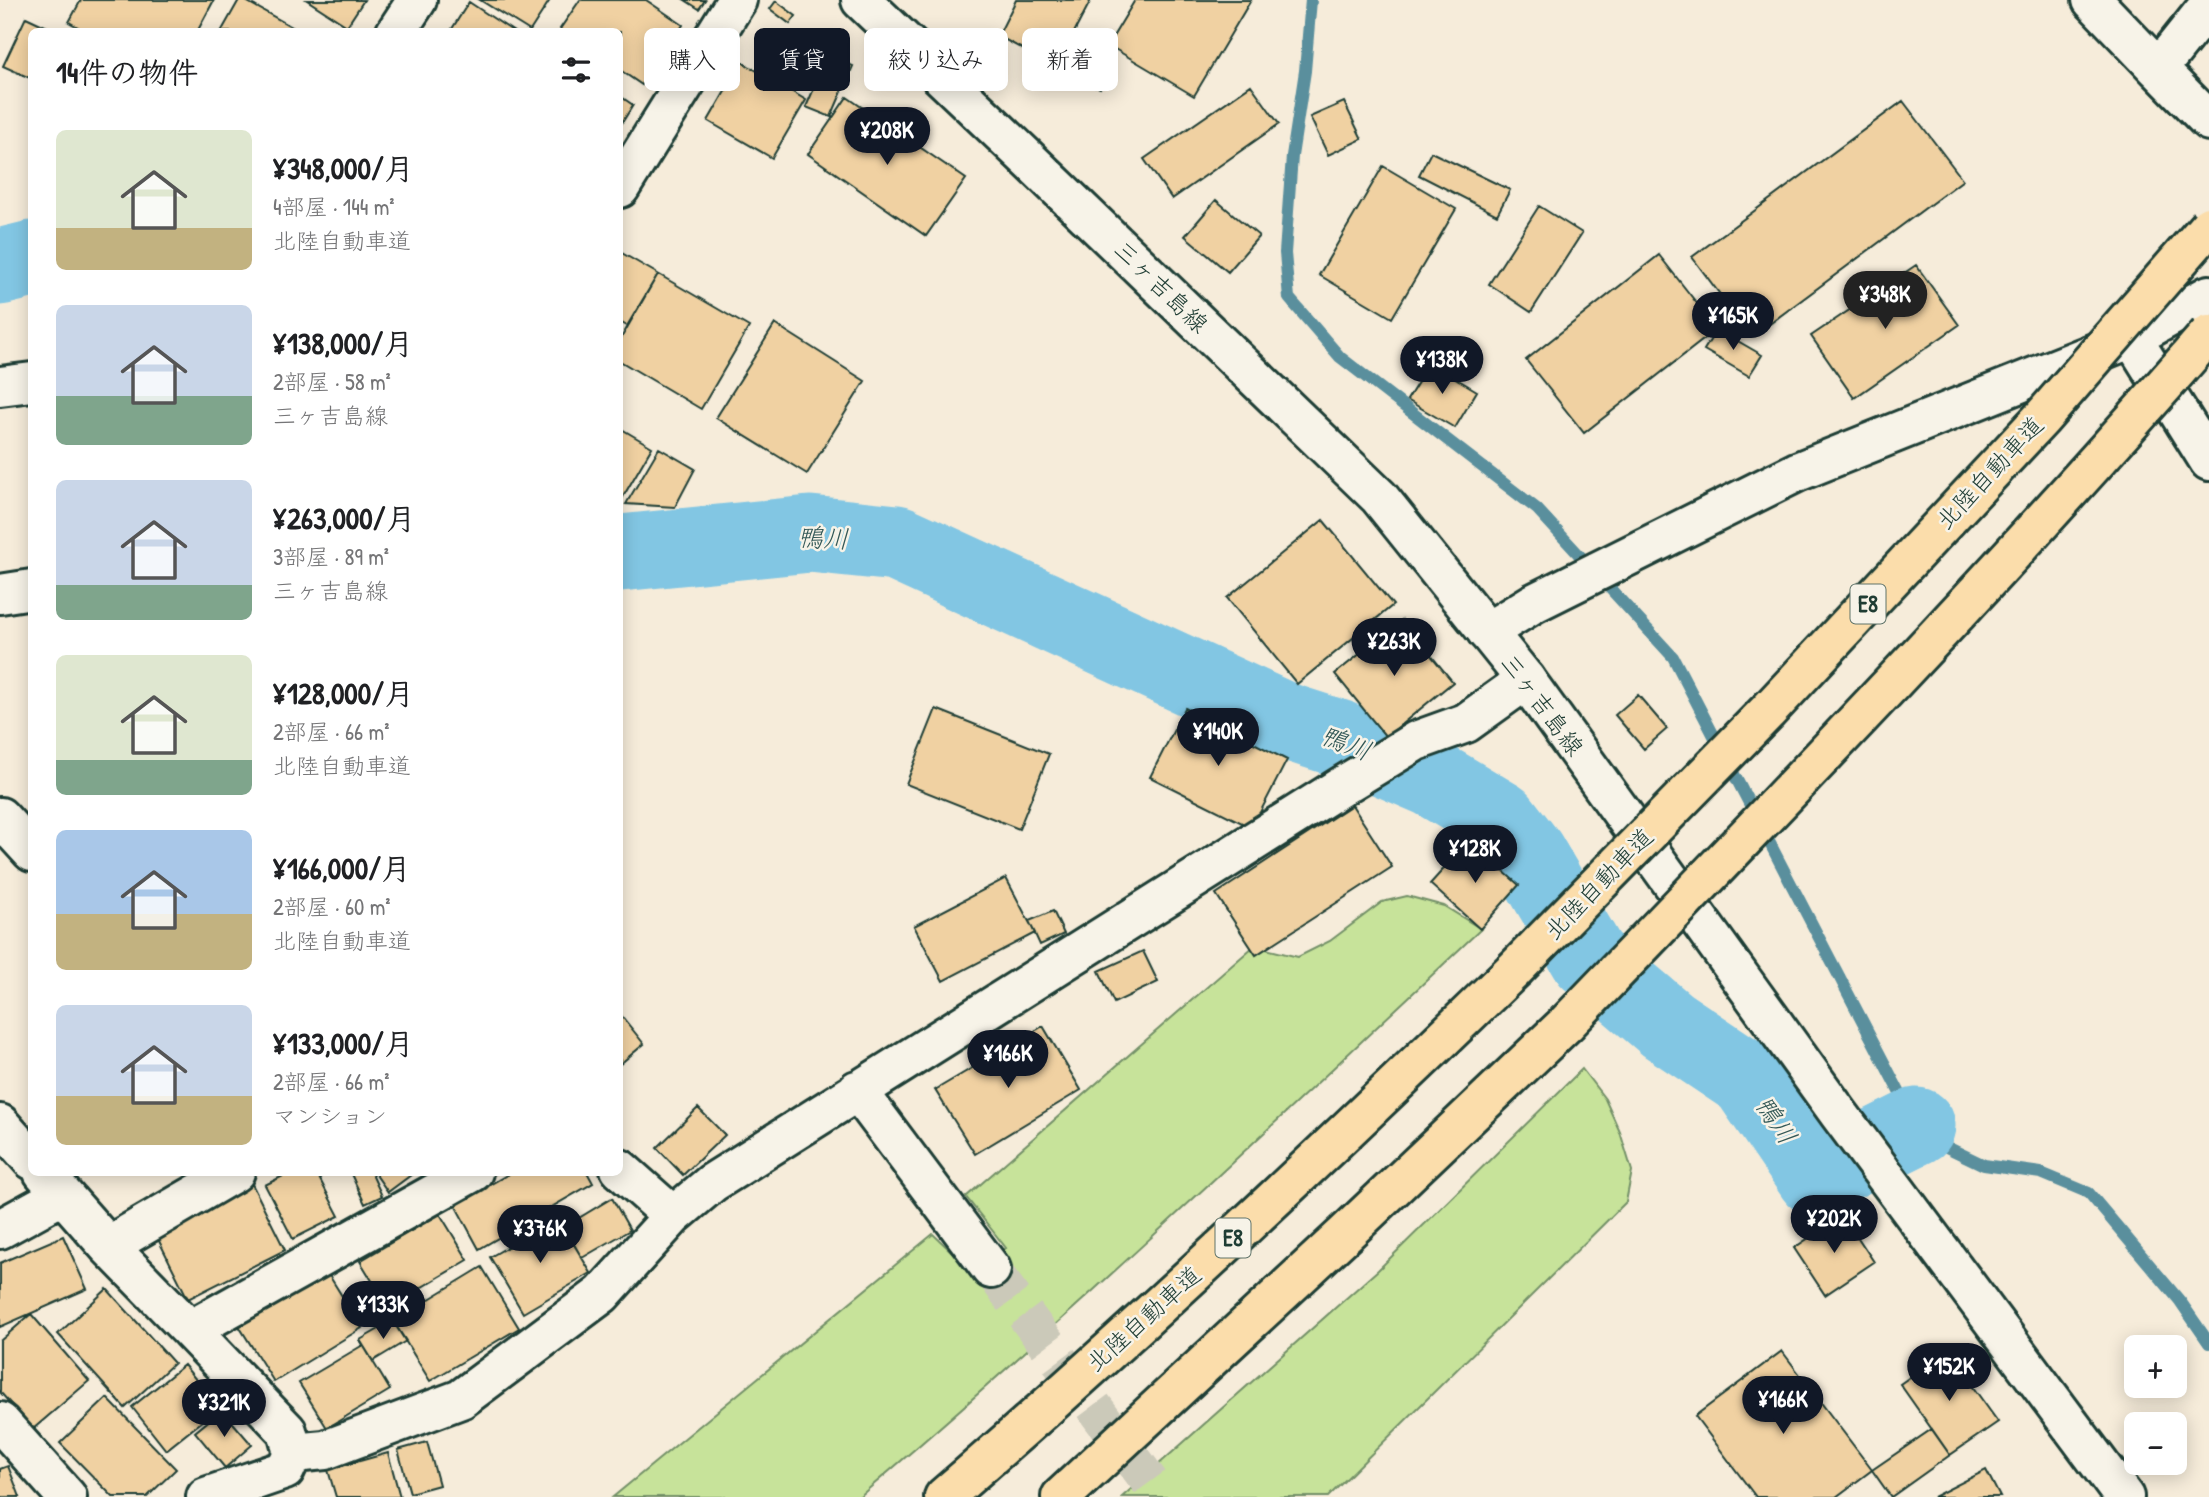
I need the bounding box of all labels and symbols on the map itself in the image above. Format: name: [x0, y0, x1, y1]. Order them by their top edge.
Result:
pin: ¥208K: [838, 108, 936, 167]
street label: 三ヶ吉島線: [1107, 233, 1216, 339]
pin: ¥348K: [1836, 272, 1934, 331]
pin: ¥165K: [1684, 292, 1782, 352]
pin: ¥138K: [1393, 336, 1491, 396]
street label: 北陸自動車道: [1928, 409, 2050, 536]
water label: 鴨川: [796, 519, 850, 556]
road number: E8: [1850, 584, 1885, 624]
pin: ¥263K: [1345, 618, 1443, 678]
street label: 三ヶ吉島線: [1494, 647, 1592, 762]
pin: ¥140K: [1169, 708, 1267, 768]
water label: 鴨川: [1316, 717, 1377, 768]
street label: 北陸自動車道: [1537, 820, 1660, 946]
pin: ¥128K: [1426, 826, 1524, 885]
pin: ¥166K: [959, 1030, 1057, 1090]
water label: 鴨川: [1747, 1088, 1805, 1151]
pin: ¥202K: [1785, 1196, 1883, 1255]
pin: ¥376K: [491, 1206, 589, 1265]
road number: E8: [1216, 1218, 1250, 1258]
street label: 北陸自動車道: [1079, 1258, 1208, 1378]
pin: ¥133K: [334, 1282, 432, 1341]
pin: ¥152K: [1900, 1344, 1998, 1403]
pin: ¥166K: [1734, 1376, 1832, 1436]
pin: ¥321K: [175, 1380, 273, 1439]

